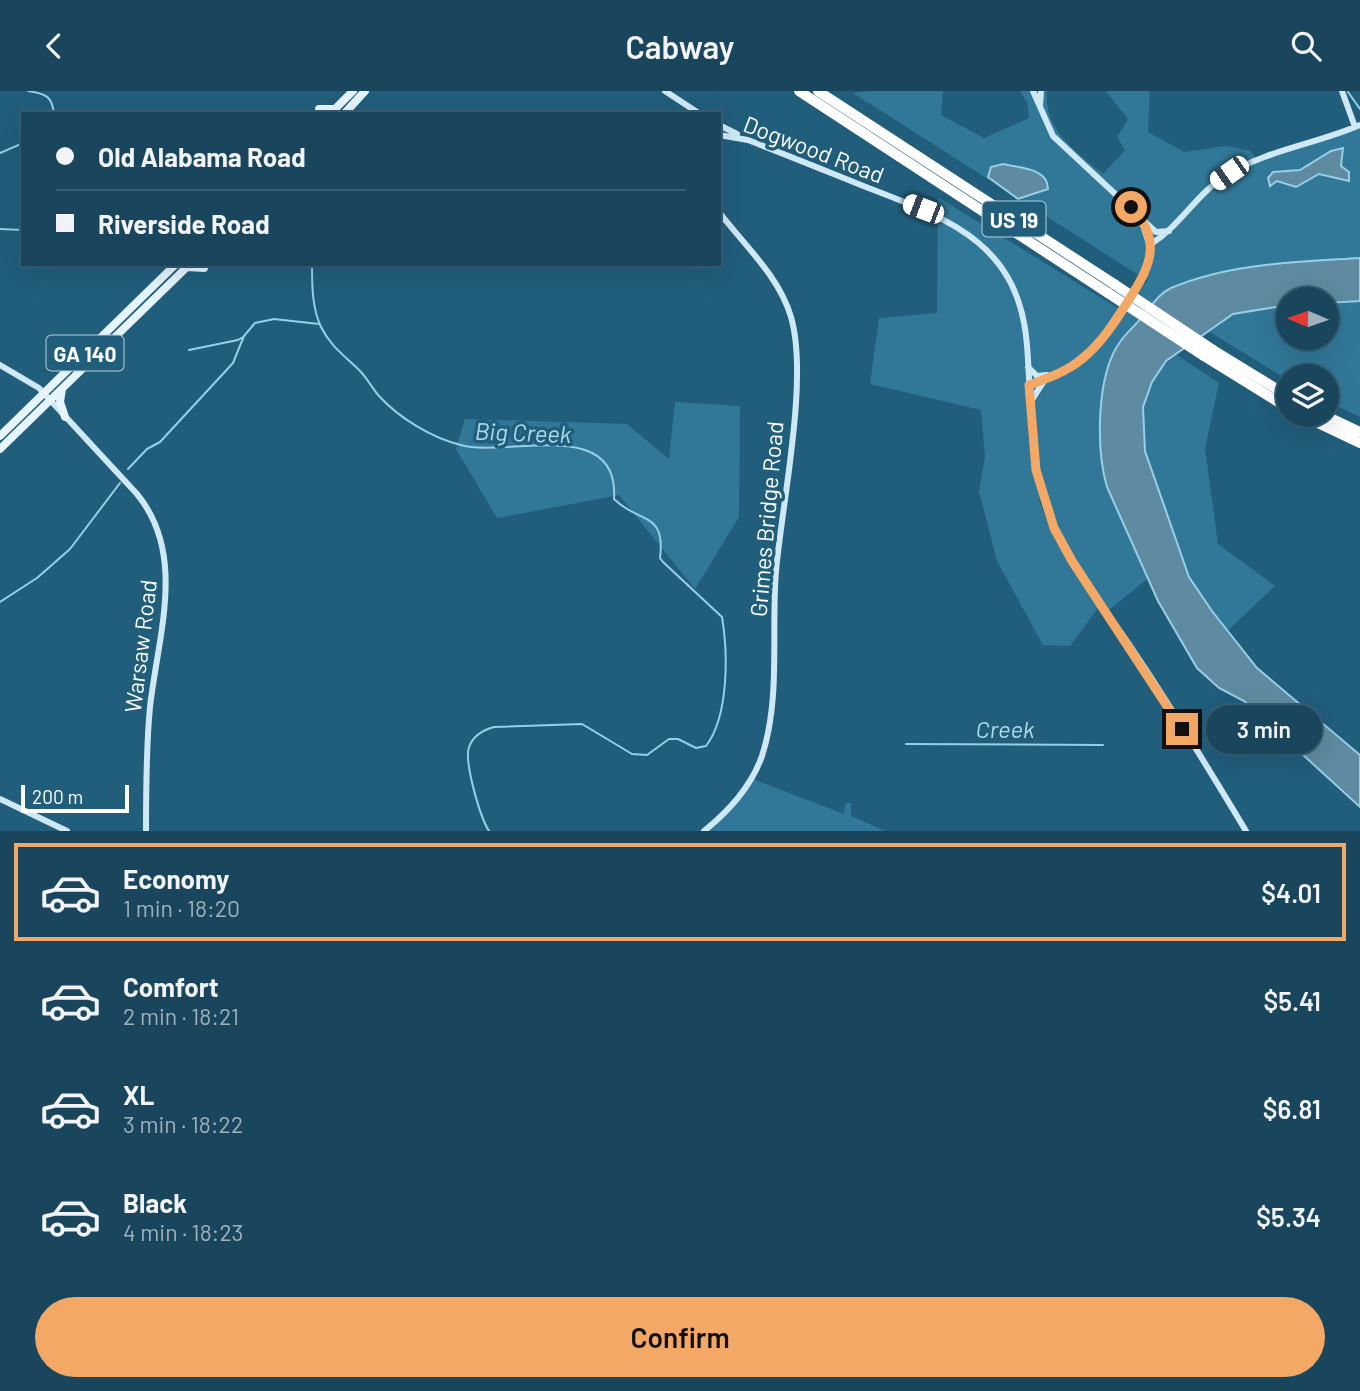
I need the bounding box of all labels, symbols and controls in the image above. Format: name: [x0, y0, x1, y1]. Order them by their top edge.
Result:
icon: back: [35, 27, 73, 65]
text: Cabway: [626, 27, 735, 65]
icon: search: [1287, 27, 1325, 65]
street label: Dogwood Road: [740, 109, 888, 189]
text: Old Alabama Road: [98, 141, 306, 172]
car: [1206, 152, 1253, 194]
route start: [1115, 191, 1147, 223]
car: [900, 192, 947, 226]
road number: US 19: [982, 201, 1046, 237]
text: Riverside Road: [98, 208, 270, 239]
north arrow: [1276, 287, 1339, 350]
map controls: [1276, 287, 1339, 427]
road number: GA 140: [46, 335, 124, 371]
button: layers: [1276, 364, 1339, 427]
water label: Big Creek: [474, 416, 572, 448]
street label: Grimes Bridge Road: [744, 420, 788, 618]
street label: Warsaw Road: [118, 578, 162, 714]
callout: 3 min: [1206, 705, 1322, 753]
route end: [1166, 713, 1198, 745]
water label: Creek: [976, 714, 1035, 743]
text: 3 min: [1237, 715, 1291, 743]
scale bar: [21, 782, 130, 814]
text: 200 m: [32, 785, 83, 808]
icon: car: [39, 861, 102, 924]
text: Economy: [123, 863, 229, 894]
text: $4.01: [1261, 877, 1321, 908]
text: 1 min · 18:20: [123, 894, 240, 922]
icon: car: [39, 969, 102, 1032]
text: Comfort: [123, 971, 219, 1002]
text: $5.41: [1263, 985, 1321, 1016]
text: 2 min · 18:21: [123, 1002, 239, 1030]
icon: car: [39, 1077, 102, 1140]
text: XL: [123, 1079, 154, 1110]
text: $6.81: [1263, 1093, 1321, 1124]
text: 3 min · 18:22: [123, 1110, 243, 1138]
icon: car: [39, 1185, 102, 1248]
text: Black: [123, 1187, 187, 1218]
text: $5.34: [1256, 1201, 1321, 1232]
text: 4 min · 18:23: [123, 1218, 243, 1246]
button: Confirm: [35, 1297, 1325, 1377]

